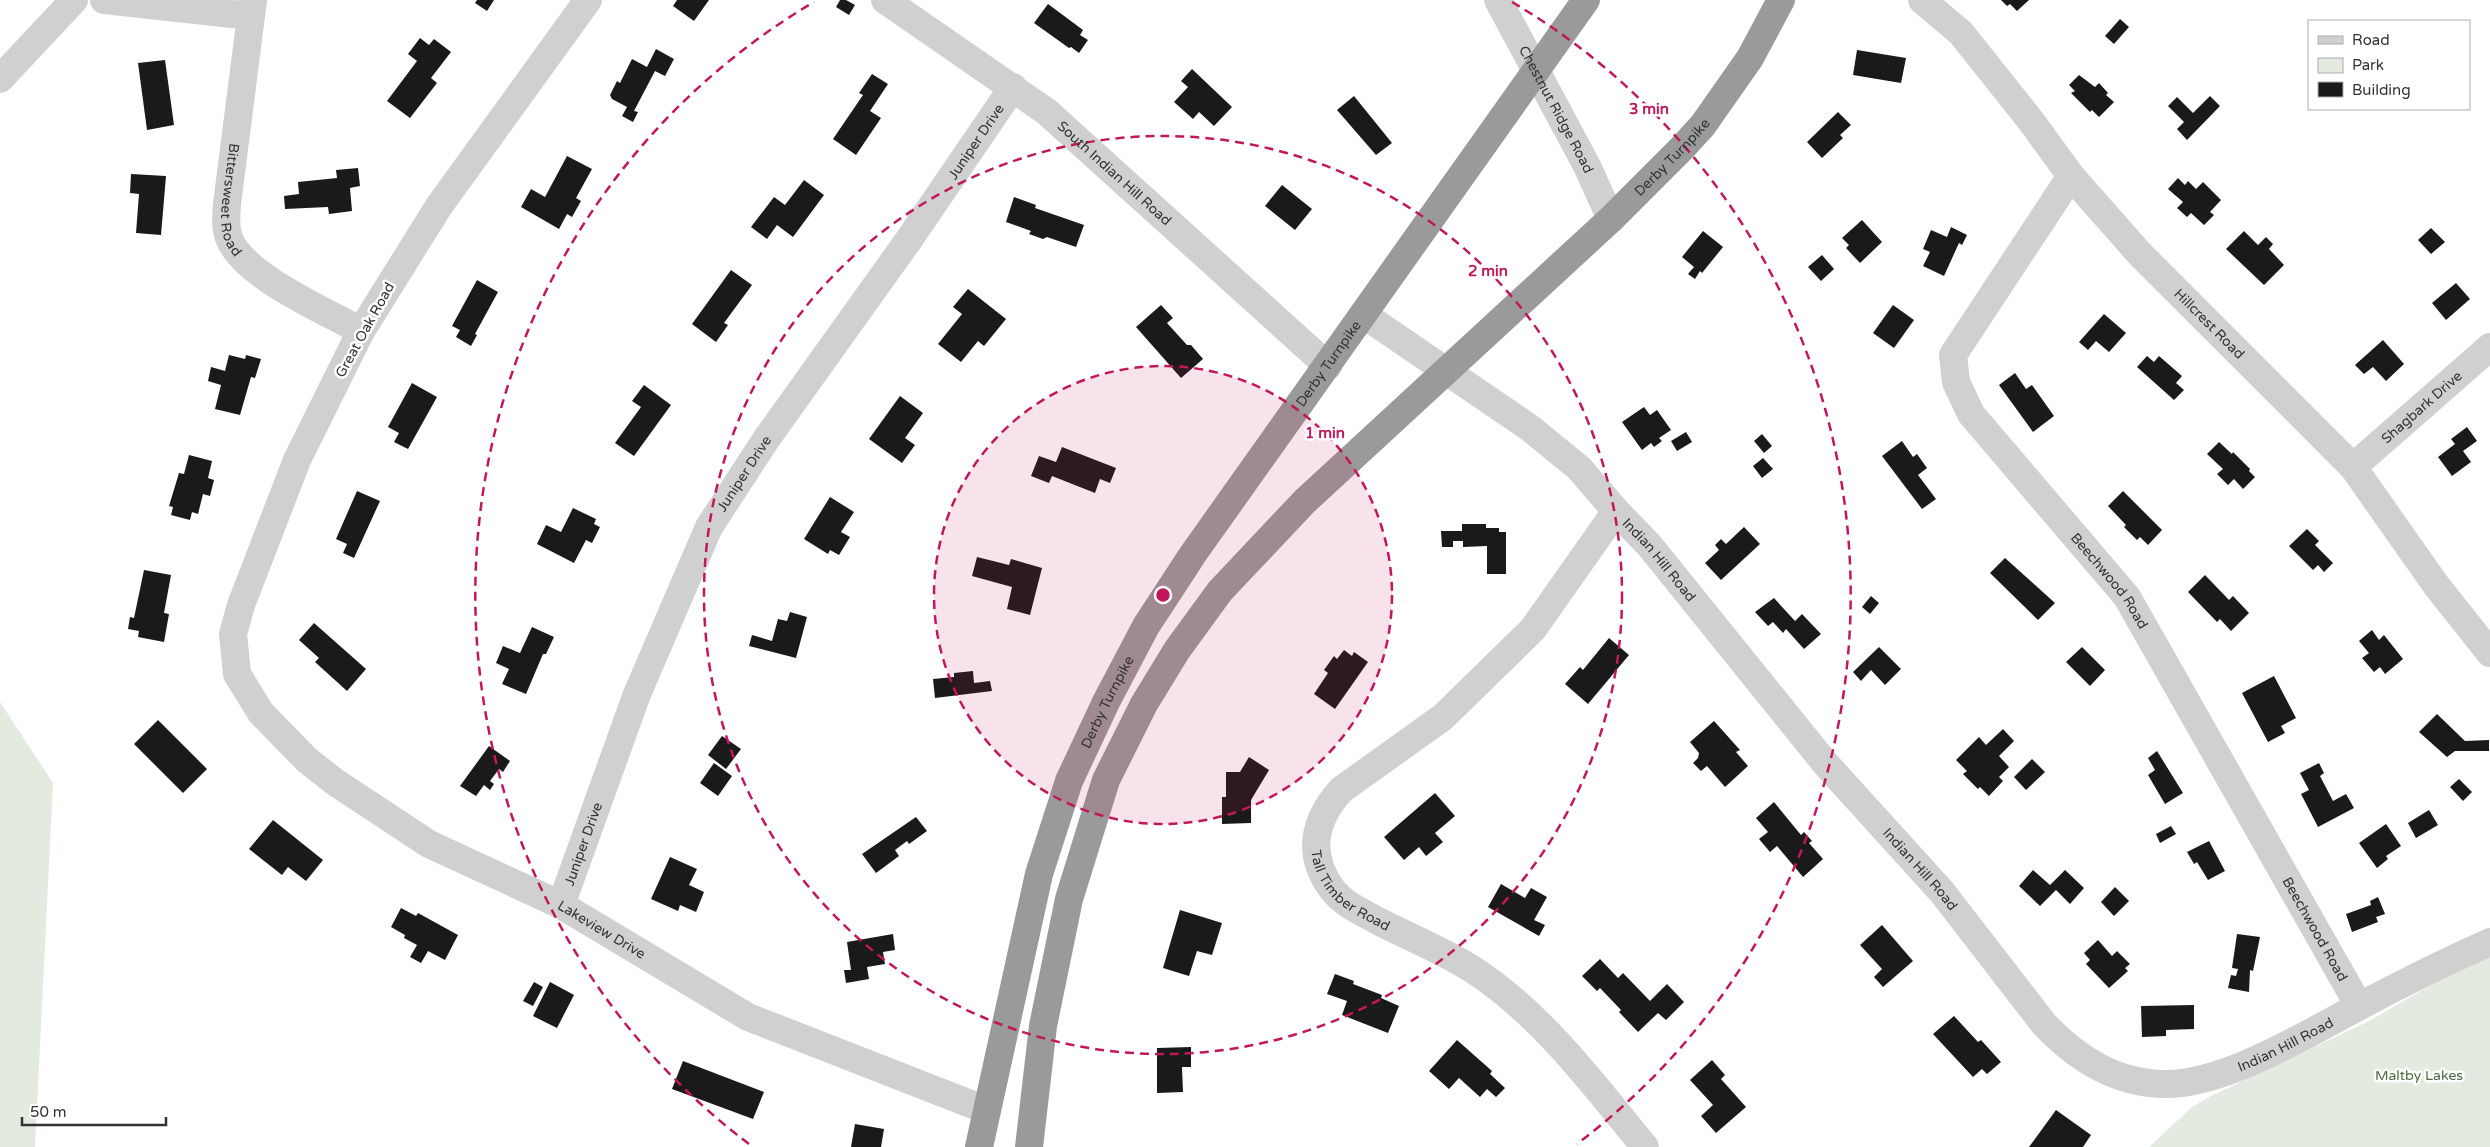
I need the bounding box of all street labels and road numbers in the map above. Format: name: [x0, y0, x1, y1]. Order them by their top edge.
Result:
street label: Chestnut Ridge Road: [1516, 43, 1598, 176]
street label: Juniper Drive: [944, 101, 1007, 182]
street label: Derby Turnpike: [1630, 115, 1713, 200]
street label: South Indian Hill Road: [1054, 117, 1175, 229]
street label: Bittersweet Road: [218, 142, 246, 260]
street label: Great Oak Road: [332, 280, 398, 380]
street label: Hillcrest Road: [2171, 285, 2248, 362]
street label: Derby Turnpike: [1292, 317, 1365, 410]
street label: Shagbark Drive: [2378, 367, 2465, 447]
street label: Juniper Drive: [713, 432, 775, 515]
street label: Indian Hill Road: [1619, 514, 1700, 605]
street label: Beechwood Road: [2067, 529, 2152, 632]
street label: Derby Turnpike: [1077, 653, 1137, 751]
street label: Juniper Drive: [560, 800, 606, 888]
street label: Indian Hill Road: [1879, 824, 1961, 914]
street label: Tall Timber Road: [1308, 849, 1393, 934]
street label: Beechwood Road: [2279, 874, 2352, 984]
street label: Lakeview Drive: [555, 897, 649, 962]
street label: Indian Hill Road: [2235, 1014, 2336, 1075]

